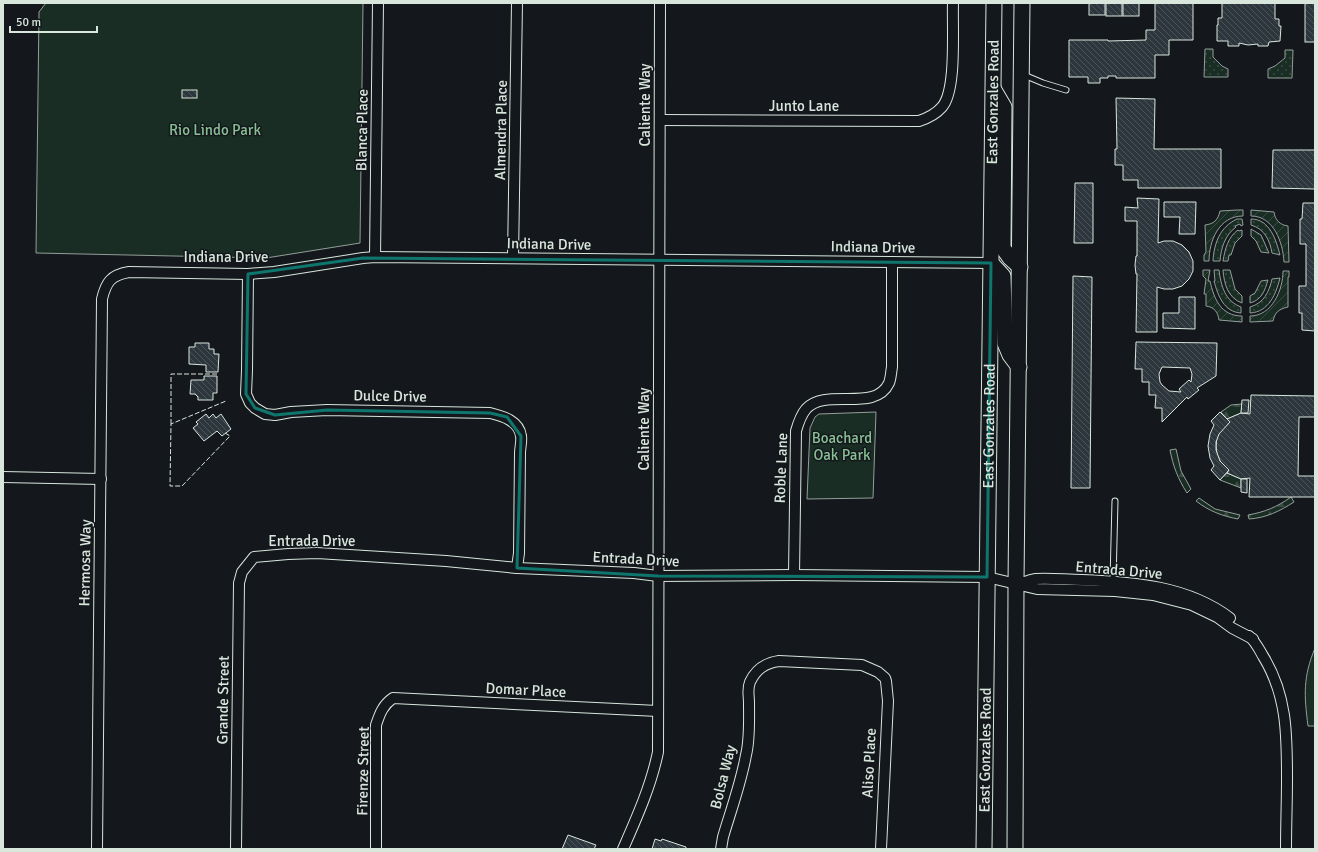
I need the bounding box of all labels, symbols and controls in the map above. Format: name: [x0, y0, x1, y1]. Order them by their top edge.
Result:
scale bar: [10, 8, 97, 34]
text: 50 m: [16, 15, 41, 30]
street label: East Gonzales Road: [983, 39, 1003, 165]
street label: Caliente Way: [636, 63, 654, 147]
street label: Almendra Place: [491, 80, 511, 180]
street label: Blanca Place: [352, 89, 372, 171]
street label: Junto Lane: [769, 97, 839, 115]
park label: Rio Lindo Park: [169, 121, 261, 139]
street label: Indiana Drive: [506, 234, 592, 254]
street label: Indiana Drive: [830, 237, 916, 257]
street label: Indiana Drive: [184, 248, 268, 266]
street label: East Gonzales Road: [979, 363, 999, 489]
street label: Dulce Drive: [353, 386, 427, 406]
street label: Caliente Way: [635, 387, 653, 471]
park label: Boachard Oak Park: [812, 429, 872, 464]
street label: Roble Lane: [771, 432, 791, 504]
street label: Hermosa Way: [75, 519, 95, 607]
street label: Entrada Drive: [268, 532, 356, 550]
street label: Entrada Drive: [592, 548, 680, 570]
street label: Entrada Drive: [1075, 557, 1163, 583]
street label: Grande Street: [213, 656, 233, 744]
street label: Domar Place: [485, 679, 567, 701]
street label: East Gonzales Road: [975, 687, 995, 813]
street label: Firenze Street: [353, 726, 373, 816]
street label: Aliso Place: [858, 728, 880, 798]
street label: Bolsa Way: [706, 743, 740, 811]

